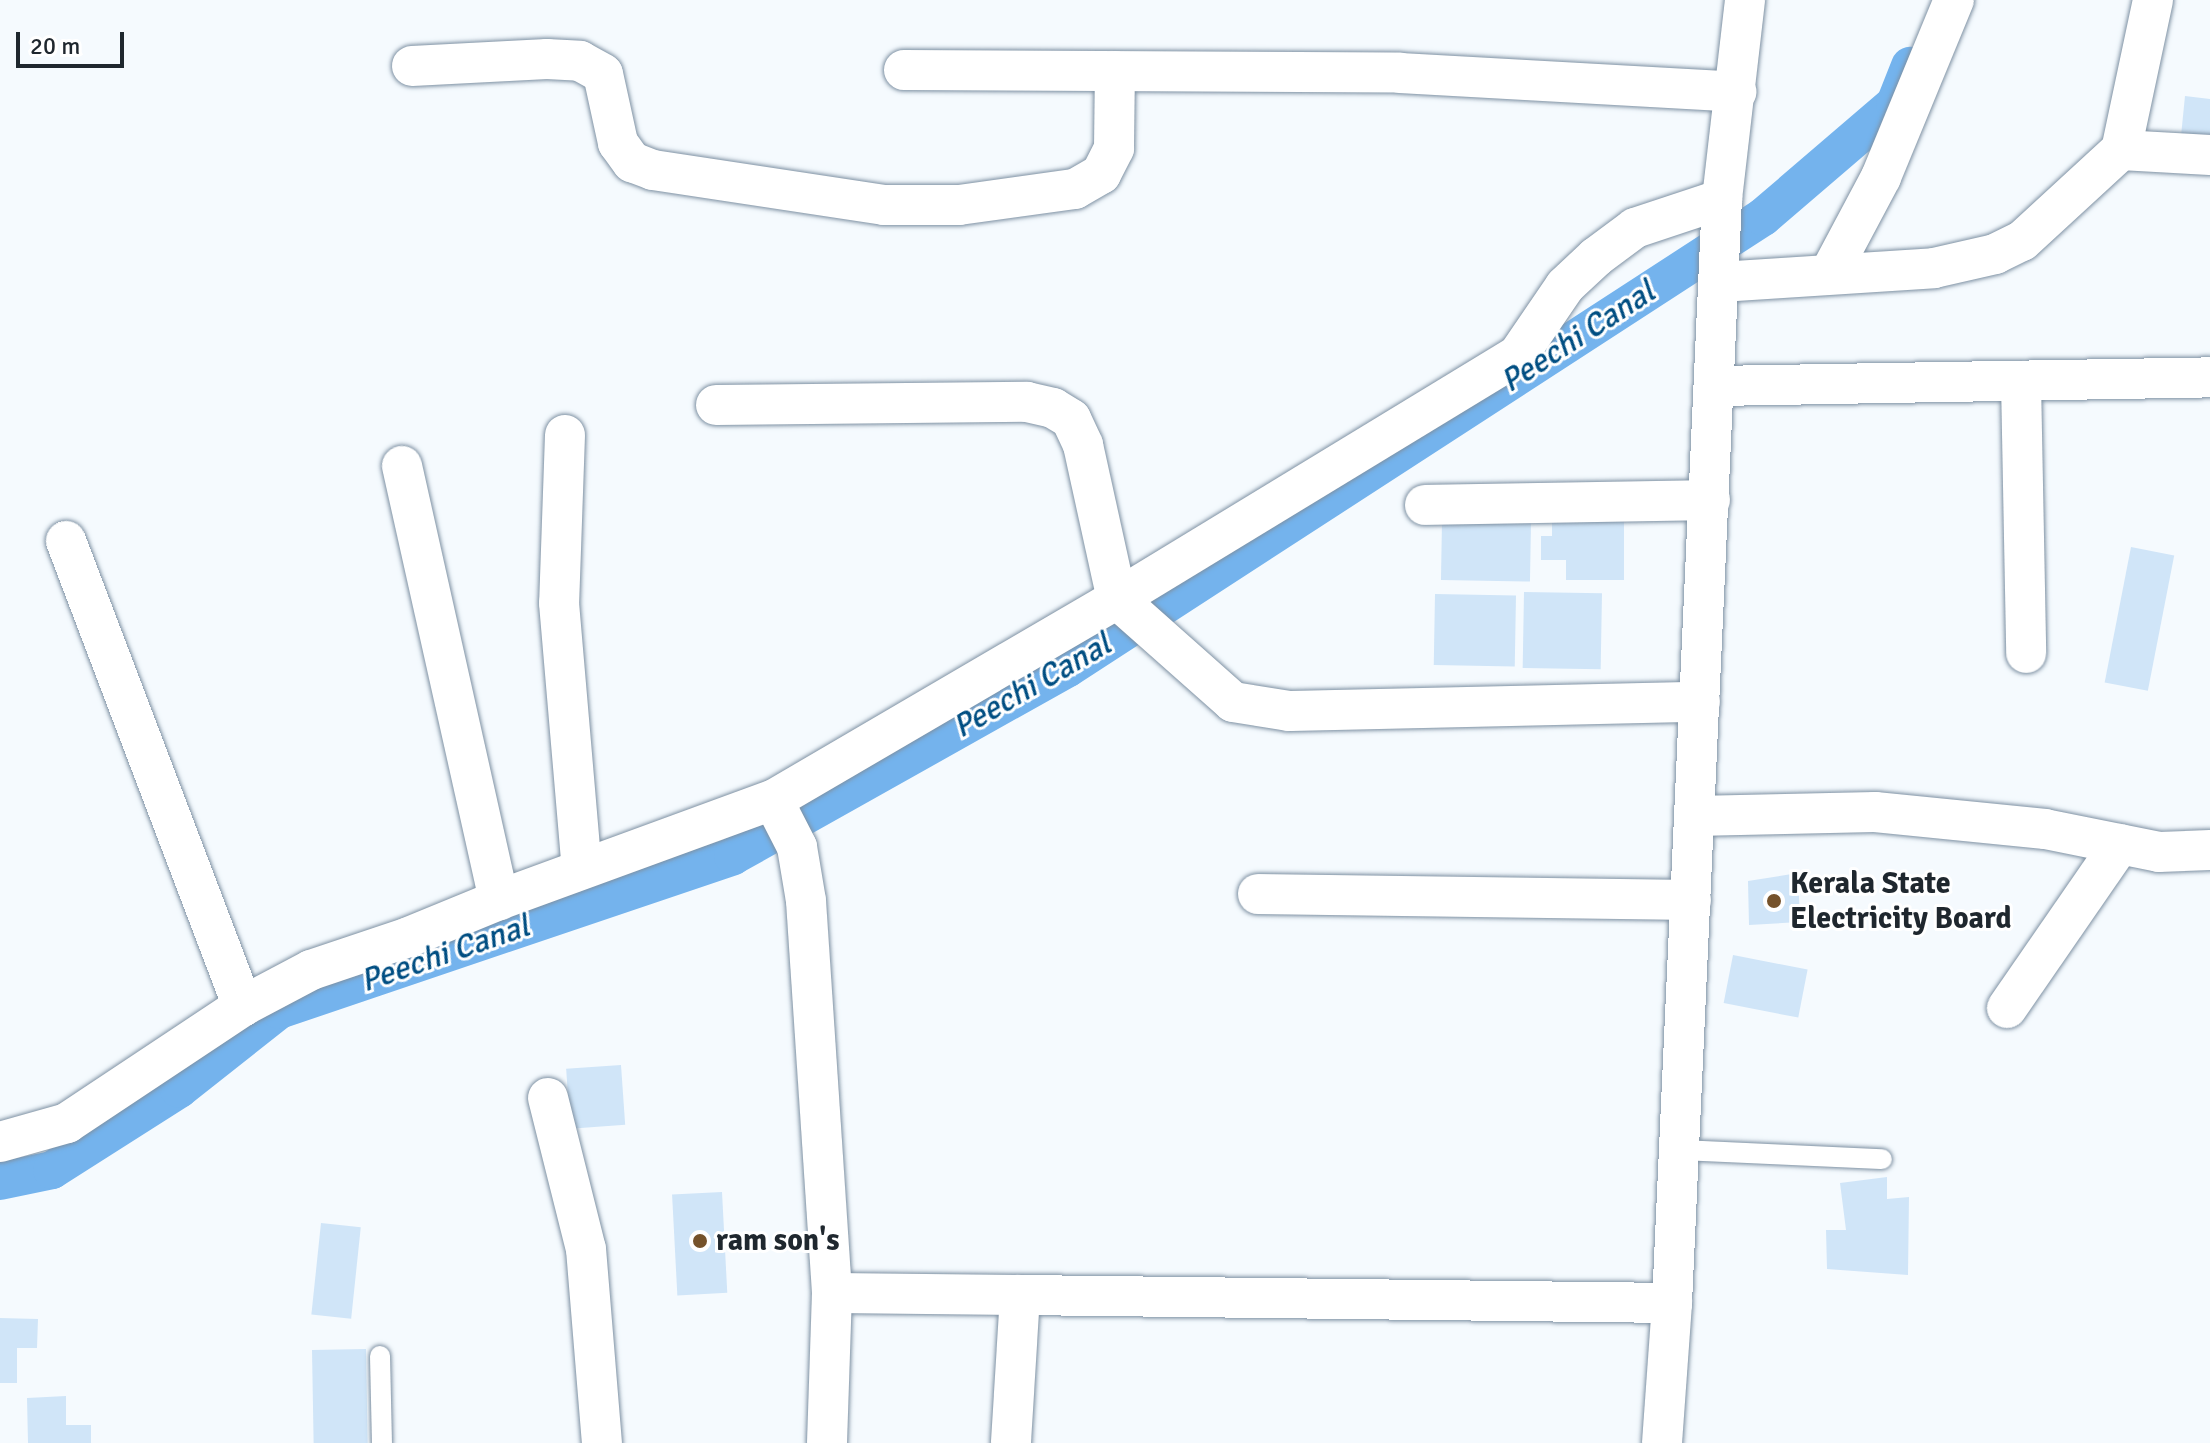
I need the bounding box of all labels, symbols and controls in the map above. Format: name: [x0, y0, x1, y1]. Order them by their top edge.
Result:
scale bar: [20, 16, 128, 66]
text: 20 m: [30, 31, 80, 61]
water label: Peechi Canal: [1494, 273, 1662, 401]
water label: Peechi Canal: [946, 625, 1118, 747]
place label: Kerala State Electricity Board: [1790, 866, 2012, 936]
marker: Kerala State Electricity Board: [1765, 892, 1783, 910]
water label: Peechi Canal: [356, 907, 534, 1001]
place label: ram son's: [716, 1223, 839, 1259]
marker: ram son's: [691, 1232, 709, 1250]

